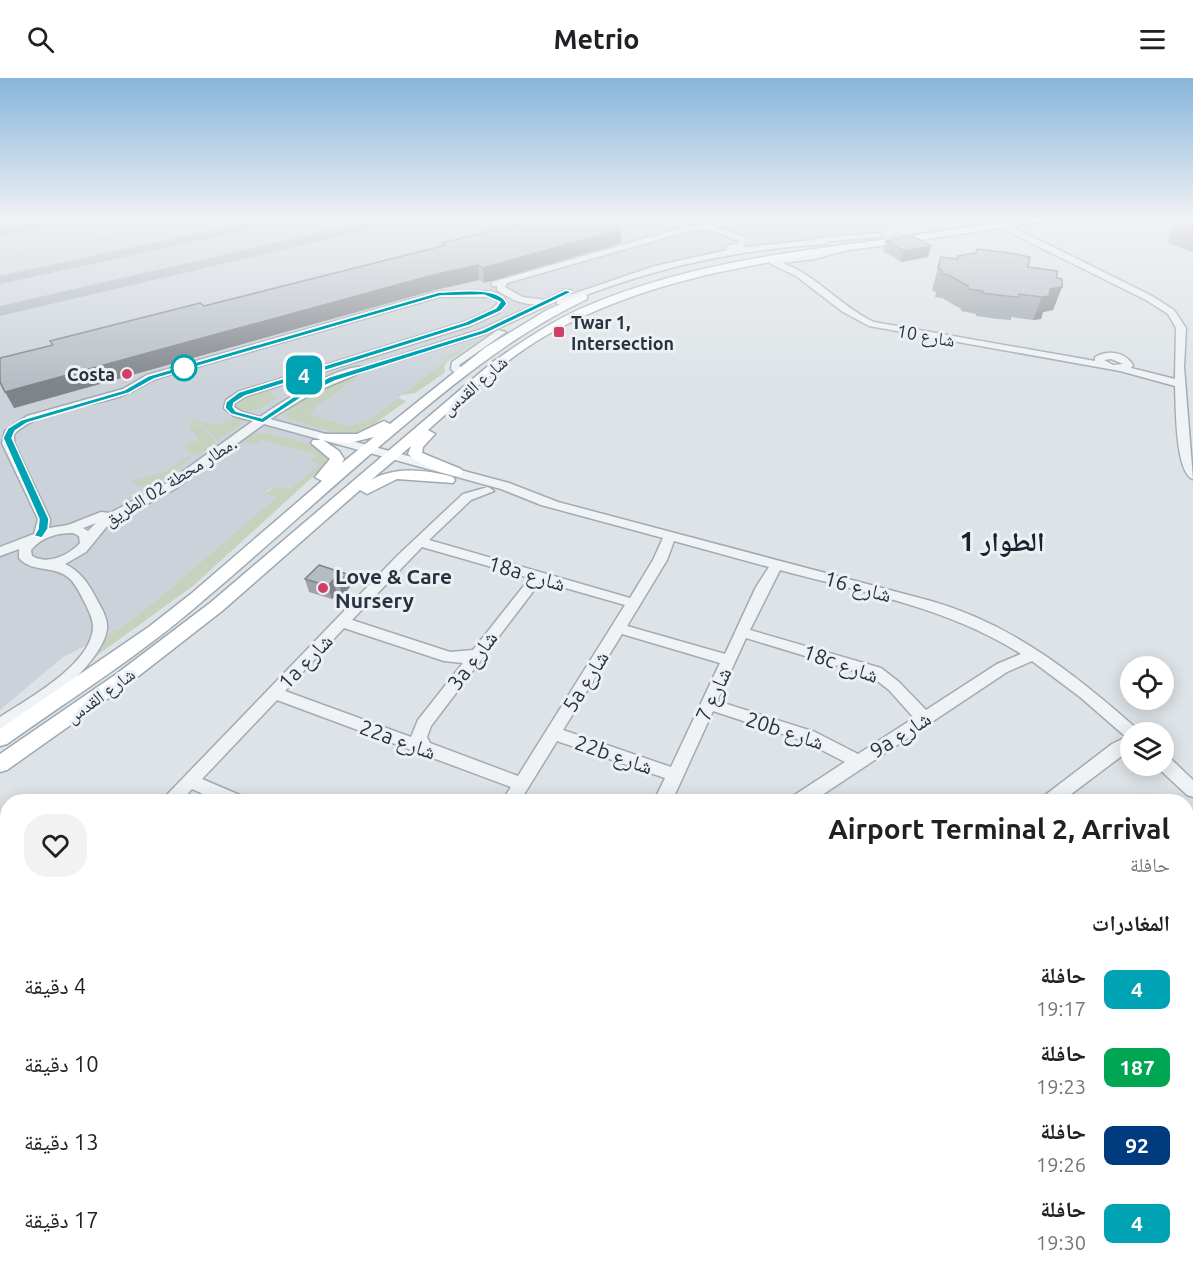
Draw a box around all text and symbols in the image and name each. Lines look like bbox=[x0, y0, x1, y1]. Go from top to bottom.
icon: search bbox=[24, 23, 57, 56]
icon: menu bbox=[1136, 23, 1169, 56]
text: Metrio bbox=[553, 24, 640, 54]
place label: Twar 1, Intersection bbox=[571, 312, 674, 353]
street label: شارع 10 bbox=[895, 320, 957, 352]
marker: Twar 1, Intersection bbox=[552, 325, 566, 339]
street label: شارع القدس bbox=[437, 351, 512, 420]
unlabelled marker bbox=[171, 355, 197, 381]
line badge: 4 bbox=[284, 356, 324, 394]
text: 4 bbox=[298, 363, 310, 387]
place label: Costa bbox=[67, 364, 115, 384]
marker: Costa bbox=[120, 367, 134, 381]
street label: مطار محطة 02 الطريق. bbox=[100, 432, 241, 532]
district label: الطوار 1 bbox=[959, 526, 1045, 557]
street label: 18a شارع bbox=[485, 551, 568, 597]
place label: Love & Care Nursery bbox=[335, 564, 452, 612]
street label: شارع 16 bbox=[821, 566, 894, 608]
marker: Love & Care Nursery bbox=[316, 581, 330, 595]
street label: 3a شارع bbox=[442, 626, 503, 695]
street label: 1a شارع bbox=[273, 628, 338, 695]
street label: 18c شارع bbox=[799, 639, 882, 689]
street label: 5a شارع bbox=[557, 646, 615, 717]
map controls bbox=[1120, 656, 1174, 776]
button: locate bbox=[1120, 656, 1174, 710]
street label: شارع القدس bbox=[62, 663, 139, 728]
street label: شارع 7 bbox=[690, 663, 738, 726]
street label: 20b شارع bbox=[742, 706, 827, 756]
street label: 9a شارع bbox=[865, 706, 936, 764]
street label: 22a شارع bbox=[356, 714, 439, 766]
button: layers bbox=[1120, 722, 1174, 776]
street label: 22b شارع bbox=[571, 730, 656, 780]
text: Airport Terminal 2, Arrival bbox=[828, 813, 1170, 844]
button: heart bbox=[24, 814, 87, 877]
text: حافلة bbox=[1130, 853, 1170, 876]
text: المغادرات bbox=[1092, 910, 1170, 935]
text: حافلة bbox=[1040, 962, 1086, 987]
text: 4 دقيقة bbox=[24, 973, 86, 998]
text: 4 bbox=[1131, 977, 1143, 1001]
text: 19:17 bbox=[1036, 997, 1086, 1020]
text: حافلة bbox=[1040, 1040, 1086, 1065]
text: 10 دقيقة bbox=[24, 1051, 99, 1076]
text: 187 bbox=[1119, 1055, 1155, 1079]
text: 19:23 bbox=[1036, 1075, 1086, 1098]
text: حافلة bbox=[1040, 1118, 1086, 1143]
text: 13 دقيقة bbox=[24, 1129, 99, 1154]
text: 92 bbox=[1125, 1133, 1149, 1157]
text: 19:26 bbox=[1036, 1153, 1086, 1176]
text: حافلة bbox=[1040, 1196, 1086, 1221]
text: 17 دقيقة bbox=[24, 1207, 99, 1232]
text: 4 bbox=[1131, 1211, 1143, 1235]
text: 19:30 bbox=[1036, 1231, 1086, 1254]

